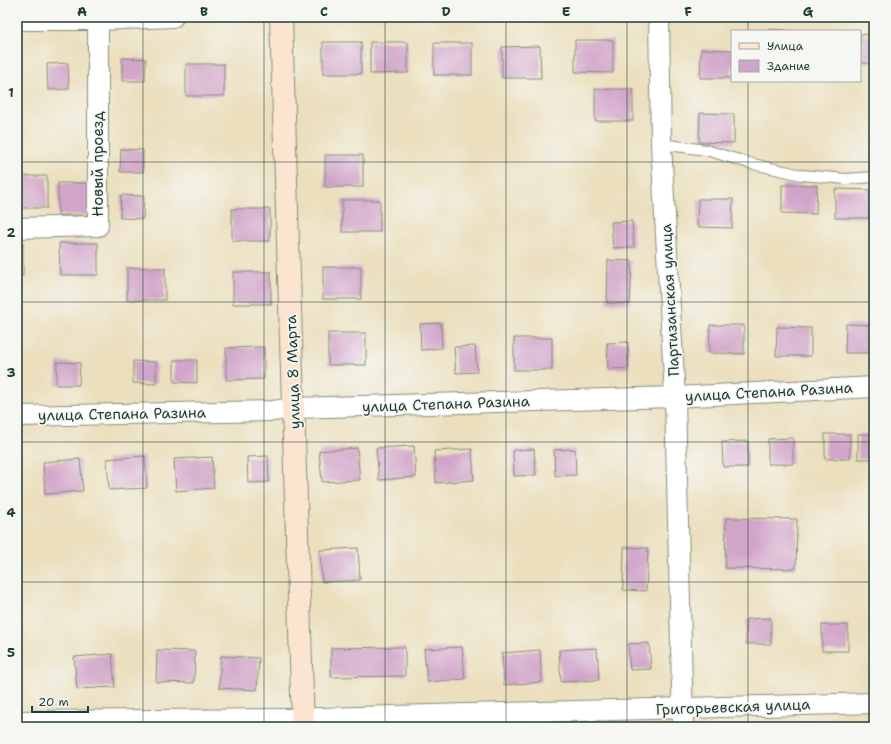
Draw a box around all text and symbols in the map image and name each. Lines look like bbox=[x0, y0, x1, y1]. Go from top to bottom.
text: A bbox=[77, 3, 87, 20]
text: B bbox=[200, 3, 208, 20]
text: C bbox=[320, 3, 328, 20]
text: D bbox=[441, 3, 451, 20]
text: E bbox=[562, 3, 571, 20]
text: F bbox=[684, 3, 692, 20]
text: G bbox=[803, 3, 814, 20]
legend bbox=[731, 30, 861, 82]
text: Улица bbox=[767, 38, 804, 54]
text: Здание bbox=[767, 58, 811, 74]
text: 1 bbox=[8, 84, 14, 101]
street label: Новый проезд bbox=[88, 111, 108, 217]
street label: Партизанская улица bbox=[656, 223, 684, 377]
text: 2 bbox=[6, 224, 16, 241]
street label: улица 8 Марта bbox=[281, 314, 305, 429]
text: 3 bbox=[6, 364, 16, 381]
street label: улица Степана Разина bbox=[685, 378, 854, 406]
street label: улица Степана Разина bbox=[362, 391, 531, 417]
street label: улица Степана Разина bbox=[38, 403, 207, 425]
text: 4 bbox=[6, 504, 16, 521]
text: 5 bbox=[7, 644, 15, 661]
scale bar bbox=[32, 688, 88, 714]
text: 20 m bbox=[38, 694, 69, 710]
street label: Григорьевская улица bbox=[655, 694, 811, 720]

